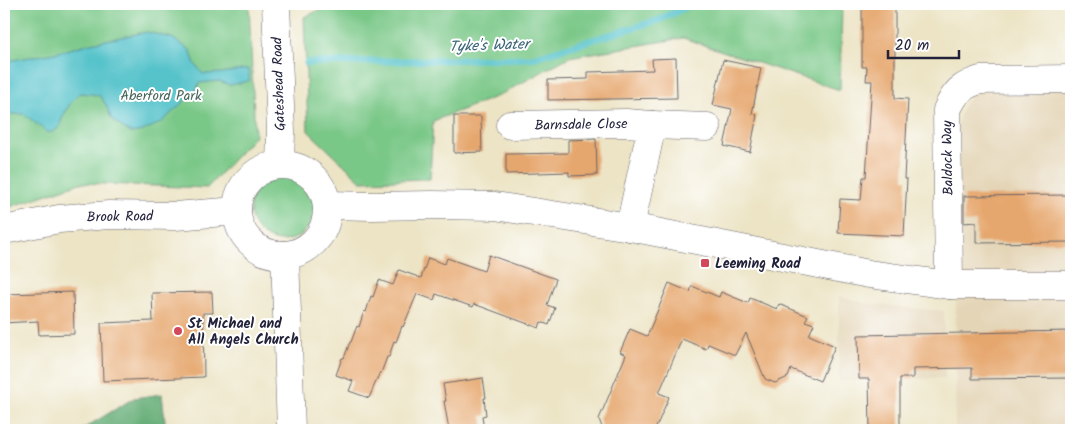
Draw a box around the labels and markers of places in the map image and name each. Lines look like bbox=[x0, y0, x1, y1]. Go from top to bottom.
place label: Leeming Road bbox=[715, 253, 801, 275]
marker: Leeming Road bbox=[699, 257, 711, 269]
place label: St Michael and All Angels Church bbox=[188, 313, 299, 351]
marker: St Michael and All Angels Church bbox=[172, 325, 184, 337]

